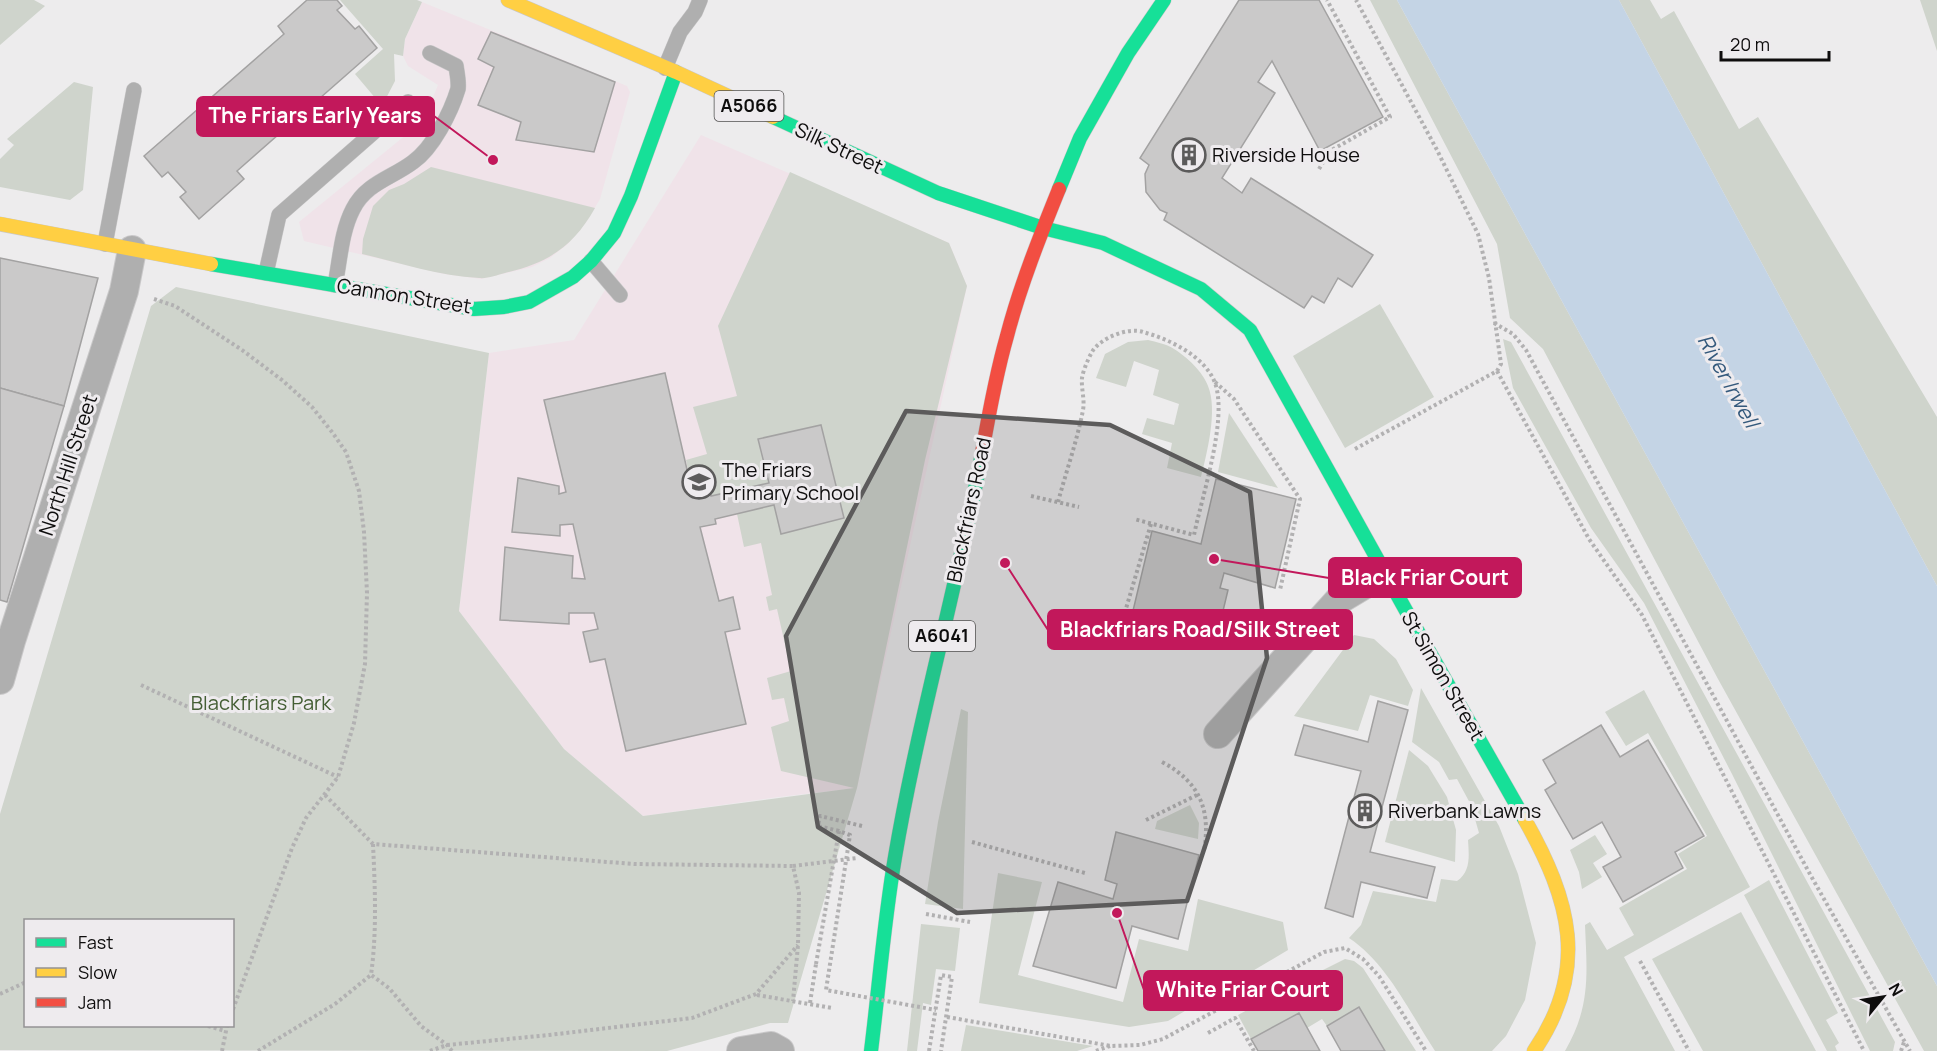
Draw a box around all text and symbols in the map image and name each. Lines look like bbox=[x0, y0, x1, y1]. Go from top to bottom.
scale bar bbox=[1721, 24, 1829, 62]
text: 20 m bbox=[1730, 32, 1770, 56]
road number: A5066 bbox=[714, 91, 783, 121]
callout: The Friars Early Years bbox=[197, 97, 434, 136]
text: The Friars Early Years bbox=[208, 101, 422, 129]
street label: Silk Street bbox=[791, 115, 888, 180]
building icon: Riverside House bbox=[1171, 137, 1207, 173]
place label: Riverside House bbox=[1212, 141, 1360, 168]
street label: Cannon Street bbox=[335, 272, 473, 319]
water label: River Irwell bbox=[1692, 329, 1768, 435]
street label: North Hill Street bbox=[32, 391, 103, 539]
street label: Blackfriars Road bbox=[940, 435, 997, 585]
place label: The Friars Primary School bbox=[722, 456, 859, 506]
school or university icon: The Friars Primary School bbox=[681, 464, 717, 500]
callout: Black Friar Court bbox=[1329, 558, 1521, 597]
text: Black Friar Court bbox=[1341, 563, 1509, 591]
street label: St Simon Street bbox=[1396, 606, 1491, 745]
callout: Blackfriars Road/Silk Street bbox=[1048, 610, 1352, 649]
text: Blackfriars Road/Silk Street bbox=[1060, 615, 1340, 643]
road number: A6041 bbox=[909, 621, 975, 651]
park label: Blackfriars Park bbox=[191, 689, 332, 716]
building icon: Riverbank Lawns bbox=[1347, 793, 1383, 829]
place label: Riverbank Lawns bbox=[1388, 797, 1541, 824]
legend bbox=[24, 919, 234, 1027]
text: Fast bbox=[78, 930, 113, 954]
text: Slow bbox=[78, 960, 118, 984]
north arrow bbox=[1853, 967, 1913, 1027]
callout: White Friar Court bbox=[1144, 971, 1342, 1010]
text: White Friar Court bbox=[1156, 975, 1330, 1003]
text: N bbox=[1884, 979, 1908, 1000]
text: Jam bbox=[78, 990, 112, 1014]

